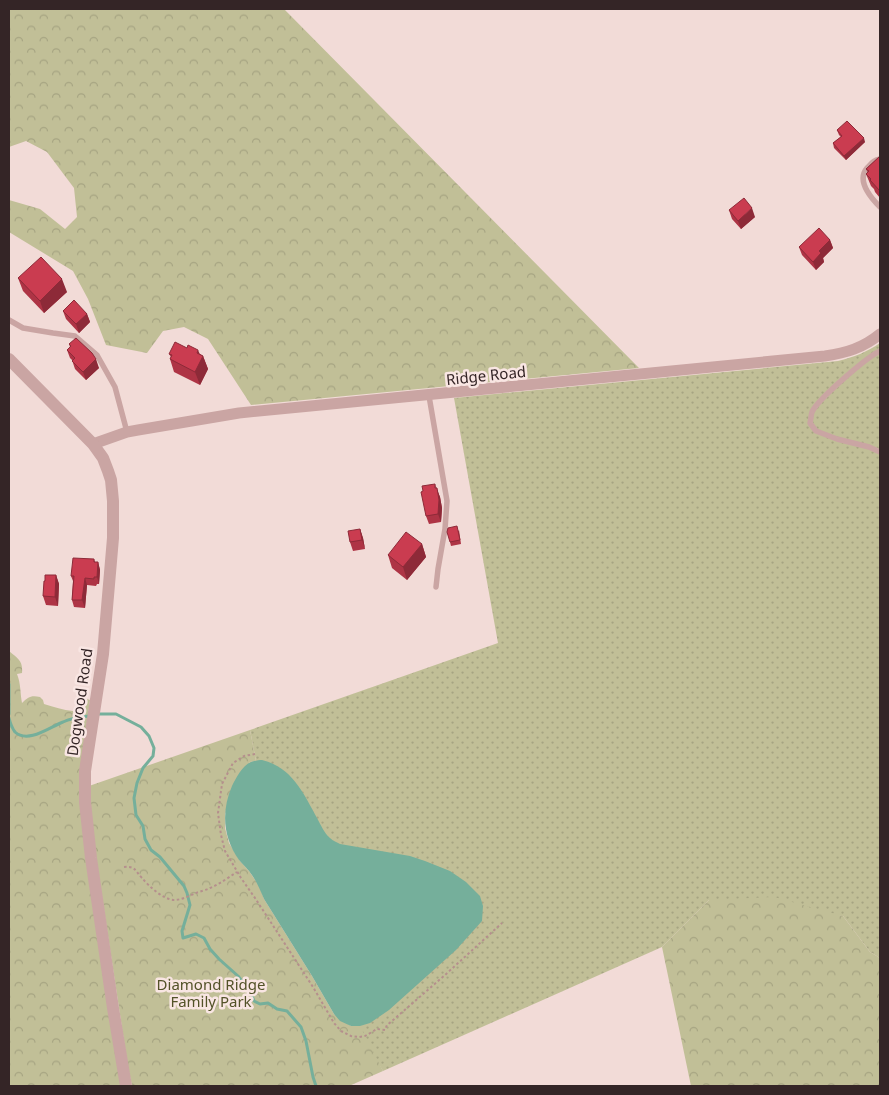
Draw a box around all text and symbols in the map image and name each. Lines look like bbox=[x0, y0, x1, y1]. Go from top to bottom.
street label: Ridge Road bbox=[445, 361, 527, 389]
street label: Dogwood Road bbox=[62, 647, 96, 757]
park label: Diamond Ridge Family Park bbox=[157, 974, 265, 1011]

